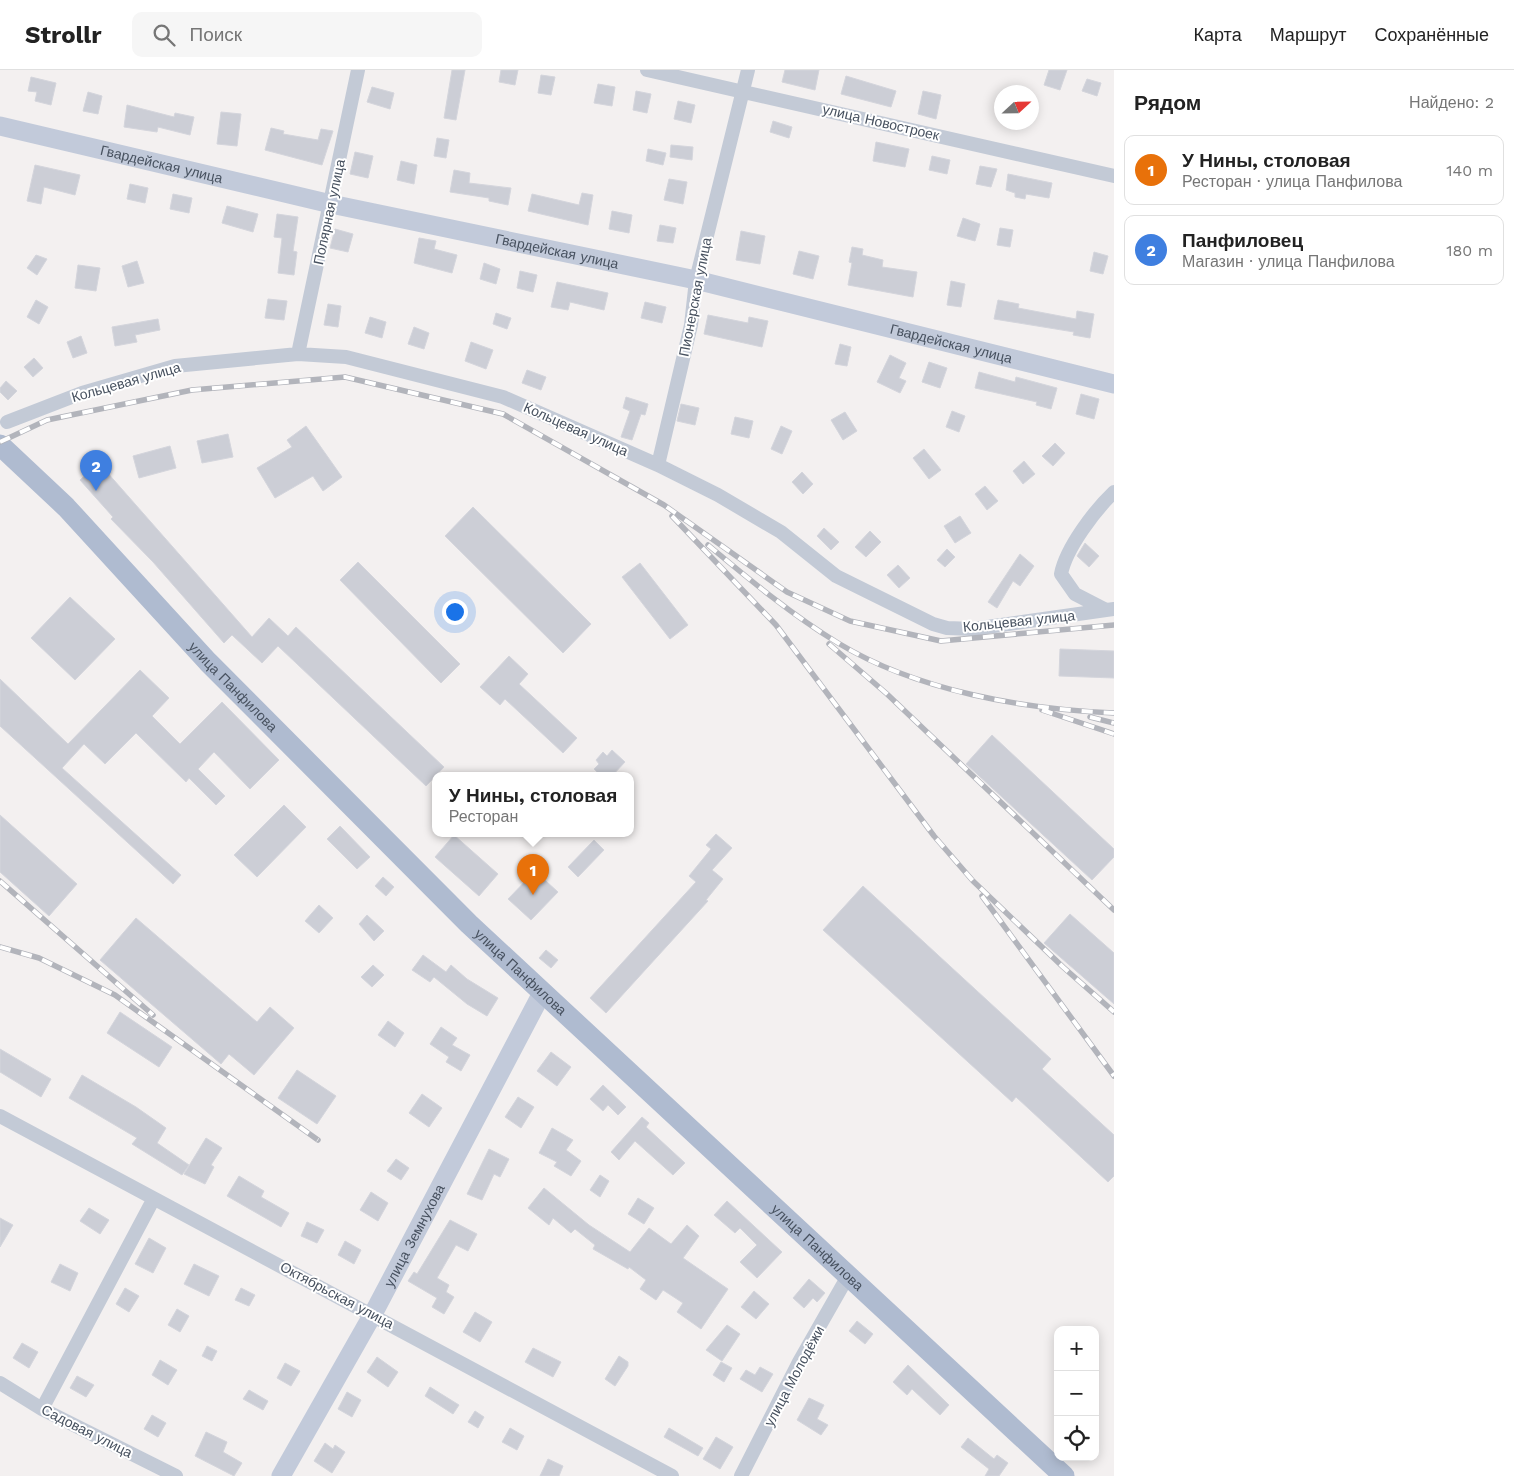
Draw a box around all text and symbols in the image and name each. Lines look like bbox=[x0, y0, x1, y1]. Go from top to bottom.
search box bbox=[132, 12, 482, 57]
text: Strollr bbox=[25, 21, 102, 49]
icon: search bbox=[150, 21, 178, 49]
text: Поиск bbox=[190, 23, 242, 46]
text: Карта bbox=[1194, 24, 1242, 45]
text: Маршрут bbox=[1270, 24, 1346, 45]
text: Сохранённые bbox=[1374, 24, 1489, 45]
north arrow bbox=[994, 85, 1039, 130]
text: Рядом bbox=[1134, 90, 1201, 115]
text: Найдено: 2 bbox=[1409, 93, 1494, 112]
street label: улица Новостроек bbox=[821, 101, 942, 143]
street label: Гвардейская улица bbox=[99, 142, 225, 186]
text: У Нины, столовая bbox=[1182, 149, 1351, 172]
street label: Полярная улица bbox=[310, 158, 348, 266]
text: 1 bbox=[1148, 161, 1154, 180]
text: 140 m bbox=[1446, 161, 1493, 180]
text: Ресторан · улица Панфилова bbox=[1182, 172, 1402, 191]
text: Панфиловец bbox=[1182, 229, 1303, 252]
street label: Гвардейская улица bbox=[494, 230, 620, 272]
street label: Пионерская улица bbox=[676, 236, 714, 358]
text: 2 bbox=[1146, 241, 1156, 260]
text: 180 m bbox=[1446, 241, 1493, 260]
text: Магазин · улица Панфилова bbox=[1182, 252, 1395, 271]
street label: Гвардейская улица bbox=[889, 321, 1014, 366]
street label: Кольцевая улица bbox=[70, 359, 183, 405]
street label: Кольцевая улица bbox=[521, 399, 631, 459]
pin: 2 bbox=[80, 450, 112, 491]
your location bbox=[442, 599, 468, 625]
street label: Кольцевая улица bbox=[962, 607, 1076, 635]
street label: улица Панфилова bbox=[186, 639, 281, 735]
popup bbox=[432, 772, 634, 837]
text: У Нины, столовая bbox=[449, 784, 617, 807]
text: Ресторан bbox=[449, 807, 518, 826]
pin: 1 bbox=[517, 854, 549, 895]
street label: улица Панфилова bbox=[471, 925, 570, 1019]
street label: улица Земнухова bbox=[381, 1181, 448, 1290]
street label: улица Панфилова bbox=[768, 1201, 867, 1294]
street label: Октябрьская улица bbox=[277, 1258, 397, 1332]
street label: улица Молодёжи bbox=[761, 1323, 827, 1429]
map controls bbox=[1054, 1326, 1099, 1461]
button: + bbox=[1054, 1326, 1099, 1371]
button: − bbox=[1054, 1371, 1099, 1416]
street label: Садовая улица bbox=[39, 1401, 135, 1461]
button: locate bbox=[1054, 1416, 1099, 1461]

